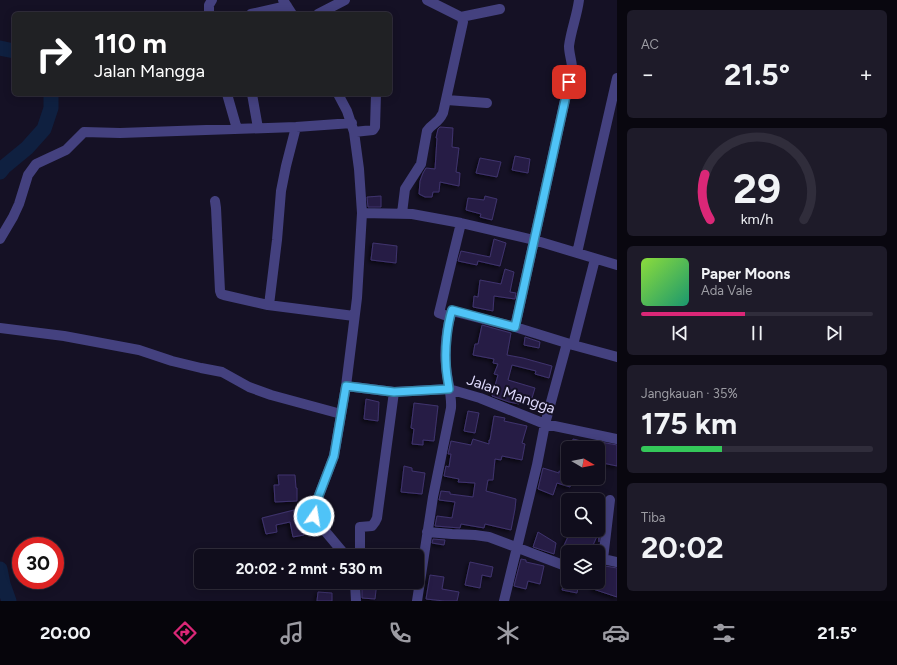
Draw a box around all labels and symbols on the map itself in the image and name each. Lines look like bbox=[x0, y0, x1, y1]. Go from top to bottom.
pin bbox=[552, 65, 586, 99]
street label: Jalan Mangga bbox=[464, 370, 558, 418]
north arrow bbox=[561, 441, 605, 485]
position arrow bbox=[293, 495, 335, 537]
speed limit sign: 30 bbox=[12, 537, 64, 589]

